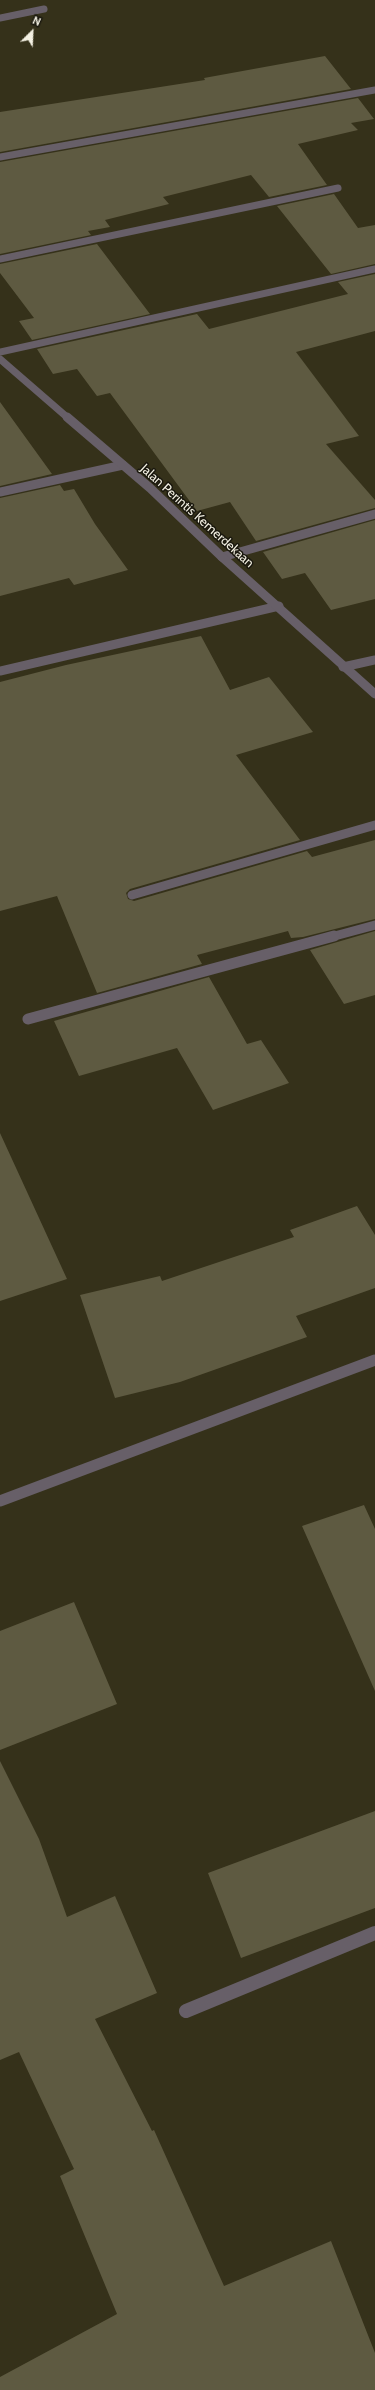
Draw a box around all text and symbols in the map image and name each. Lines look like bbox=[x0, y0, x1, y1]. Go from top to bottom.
north arrow bbox=[12, 12, 52, 52]
text: N bbox=[30, 13, 43, 29]
street label: Jalan Perintis Kemerdekaan bbox=[137, 461, 257, 571]

